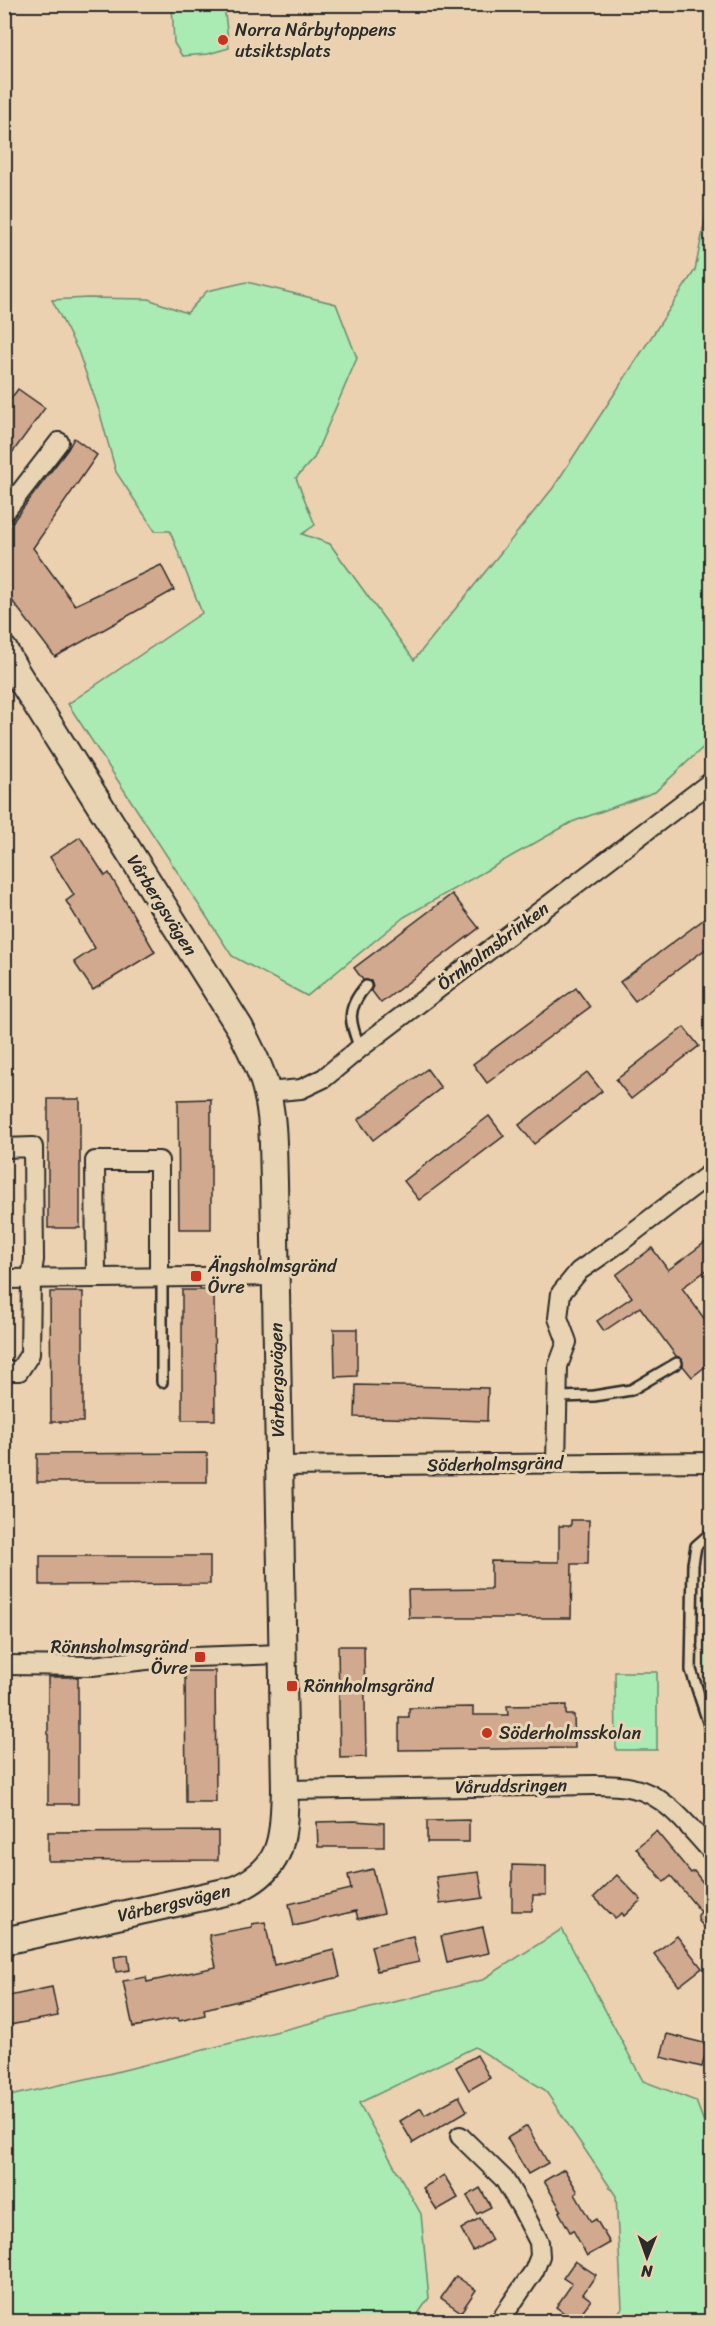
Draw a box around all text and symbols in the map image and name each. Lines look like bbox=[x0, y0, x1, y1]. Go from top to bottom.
place label: Norra Nårbytoppens utsiktsplats bbox=[235, 14, 397, 67]
marker: Norra Nårbytoppens utsiktsplats bbox=[216, 33, 230, 47]
street label: Vårbergsvägen bbox=[118, 848, 206, 962]
street label: Örnholmsbrinken bbox=[430, 893, 556, 999]
place label: Ängsholmsgränd Övre bbox=[207, 1250, 338, 1303]
marker: Ängsholmsgränd Övre bbox=[189, 1269, 203, 1283]
street label: Vårbergsvägen bbox=[260, 1322, 294, 1438]
street label: Söderholmsgränd bbox=[427, 1447, 565, 1481]
place label: Rönnsholmsgränd Övre bbox=[51, 1631, 190, 1684]
marker: Rönnsholmsgränd Övre bbox=[193, 1650, 207, 1664]
place label: Rönnholmsgränd bbox=[304, 1670, 435, 1702]
marker: Rönnholmsgränd bbox=[285, 1679, 299, 1693]
place label: Söderholmsskolan bbox=[499, 1717, 641, 1749]
marker: Söderholmsskolan bbox=[480, 1726, 494, 1740]
street label: Våruddsringen bbox=[455, 1769, 568, 1803]
street label: Vårbergsvägen bbox=[114, 1874, 234, 1932]
north arrow bbox=[617, 2227, 677, 2287]
text: N bbox=[640, 2257, 654, 2286]

